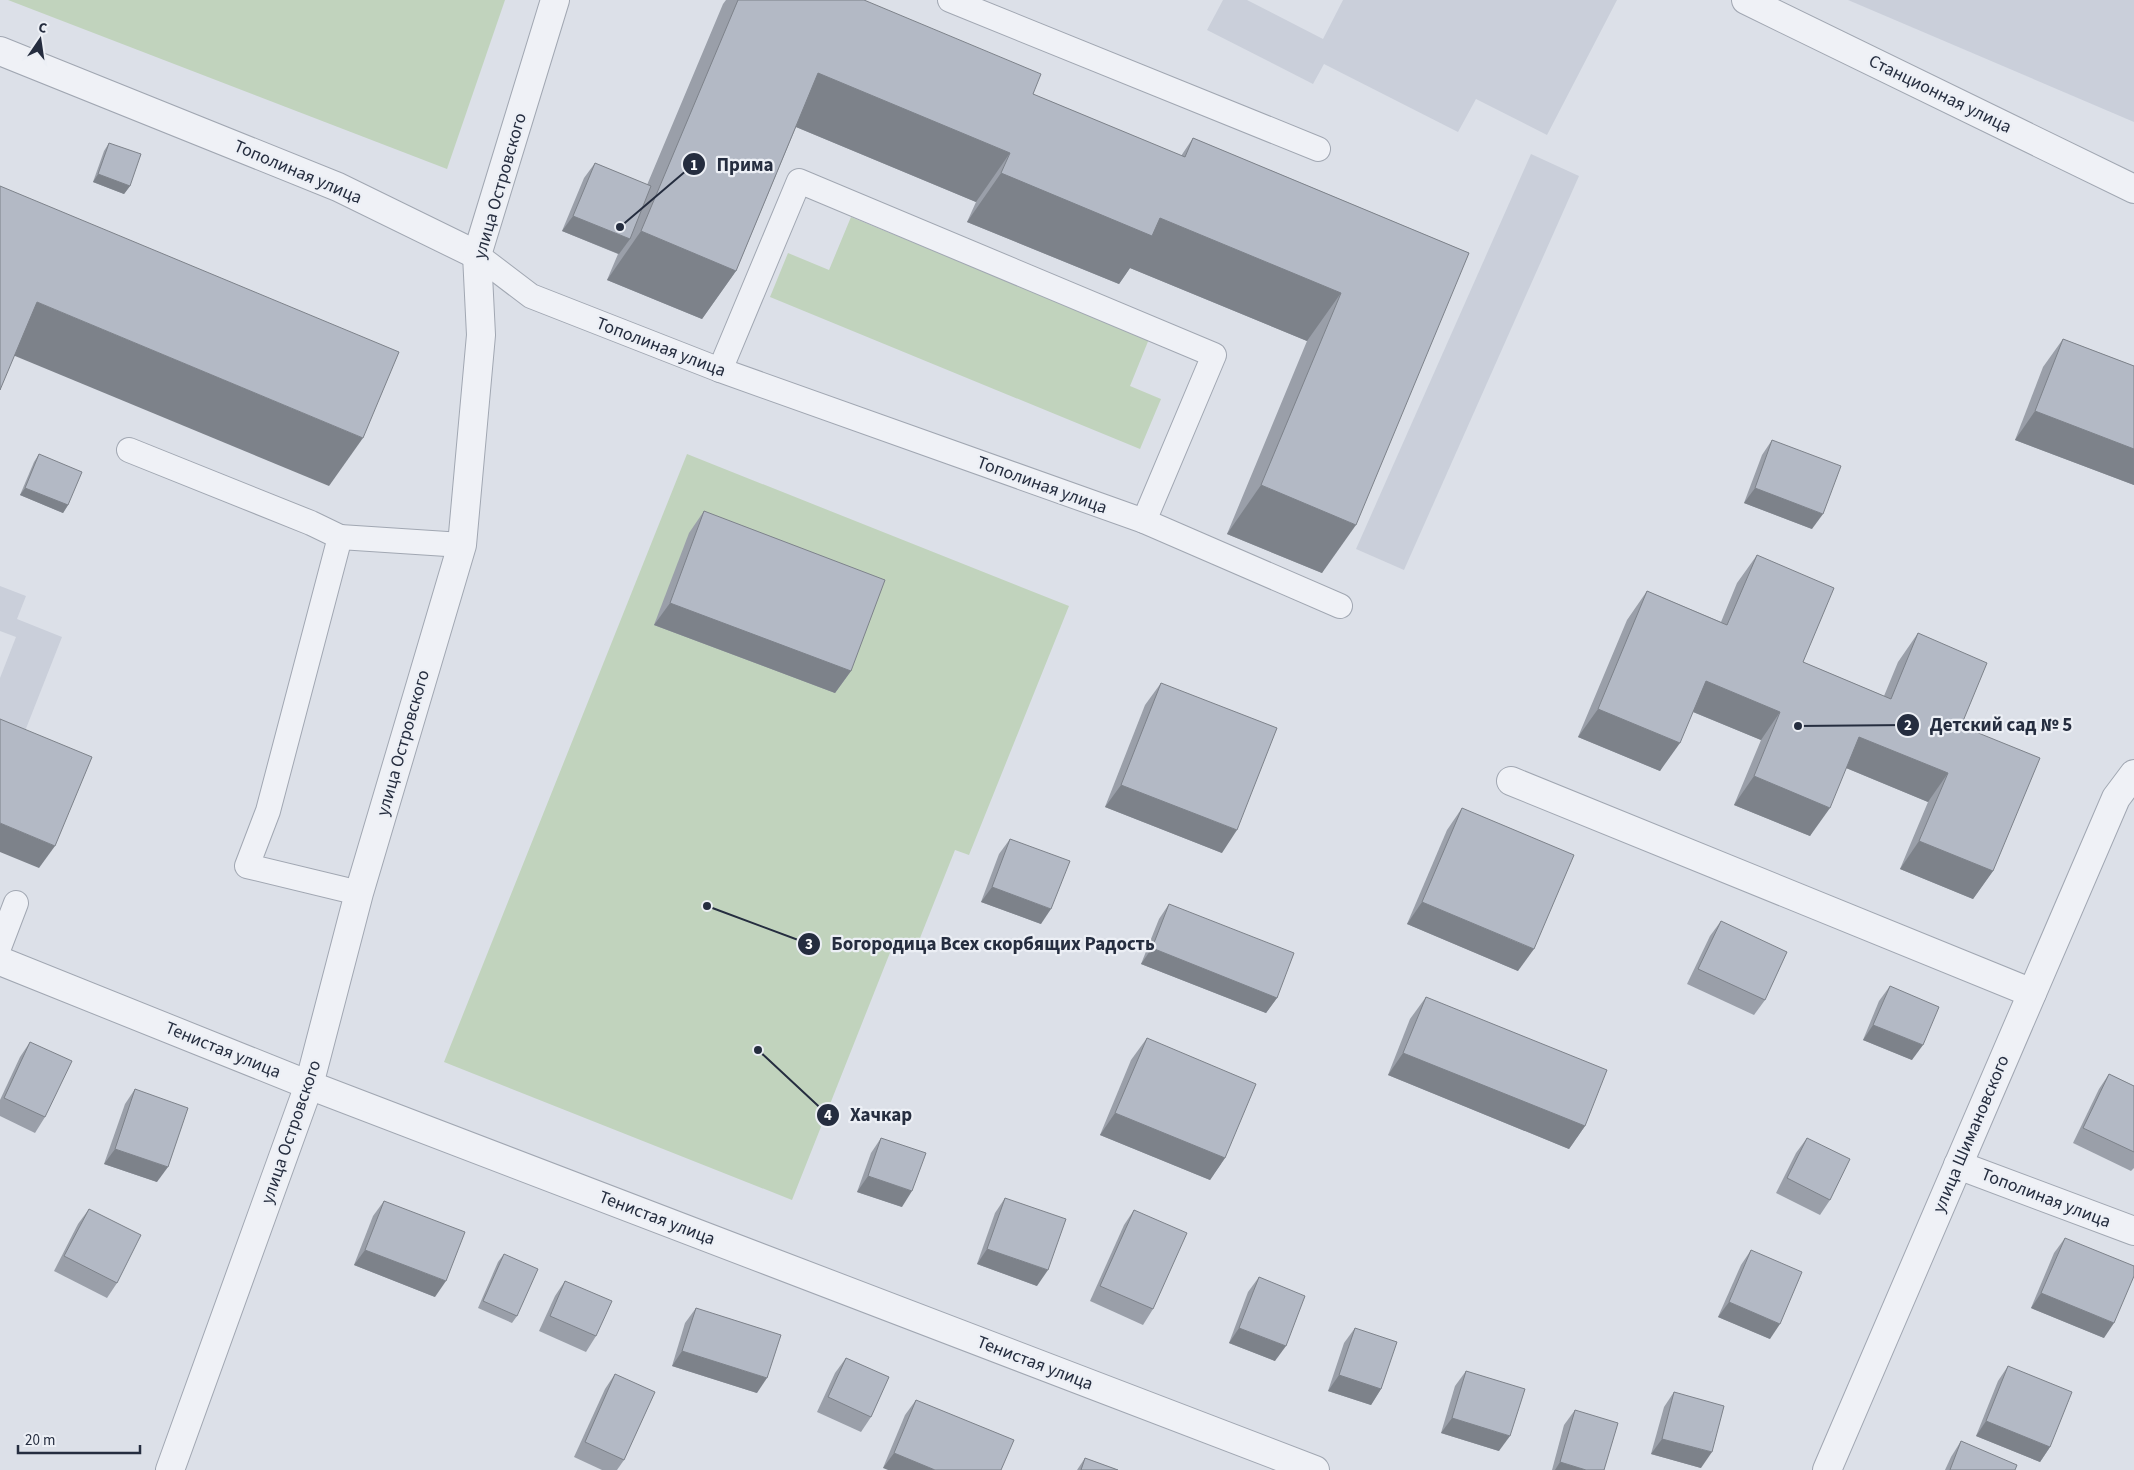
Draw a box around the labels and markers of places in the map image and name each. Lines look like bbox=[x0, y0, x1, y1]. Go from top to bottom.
callout: Прима bbox=[682, 147, 784, 181]
callout: Детский сад № 5 bbox=[1895, 708, 2083, 742]
callout: Богородица Всех скорбящих Радость bbox=[797, 927, 1165, 961]
callout: Хачкар bbox=[815, 1098, 923, 1132]

